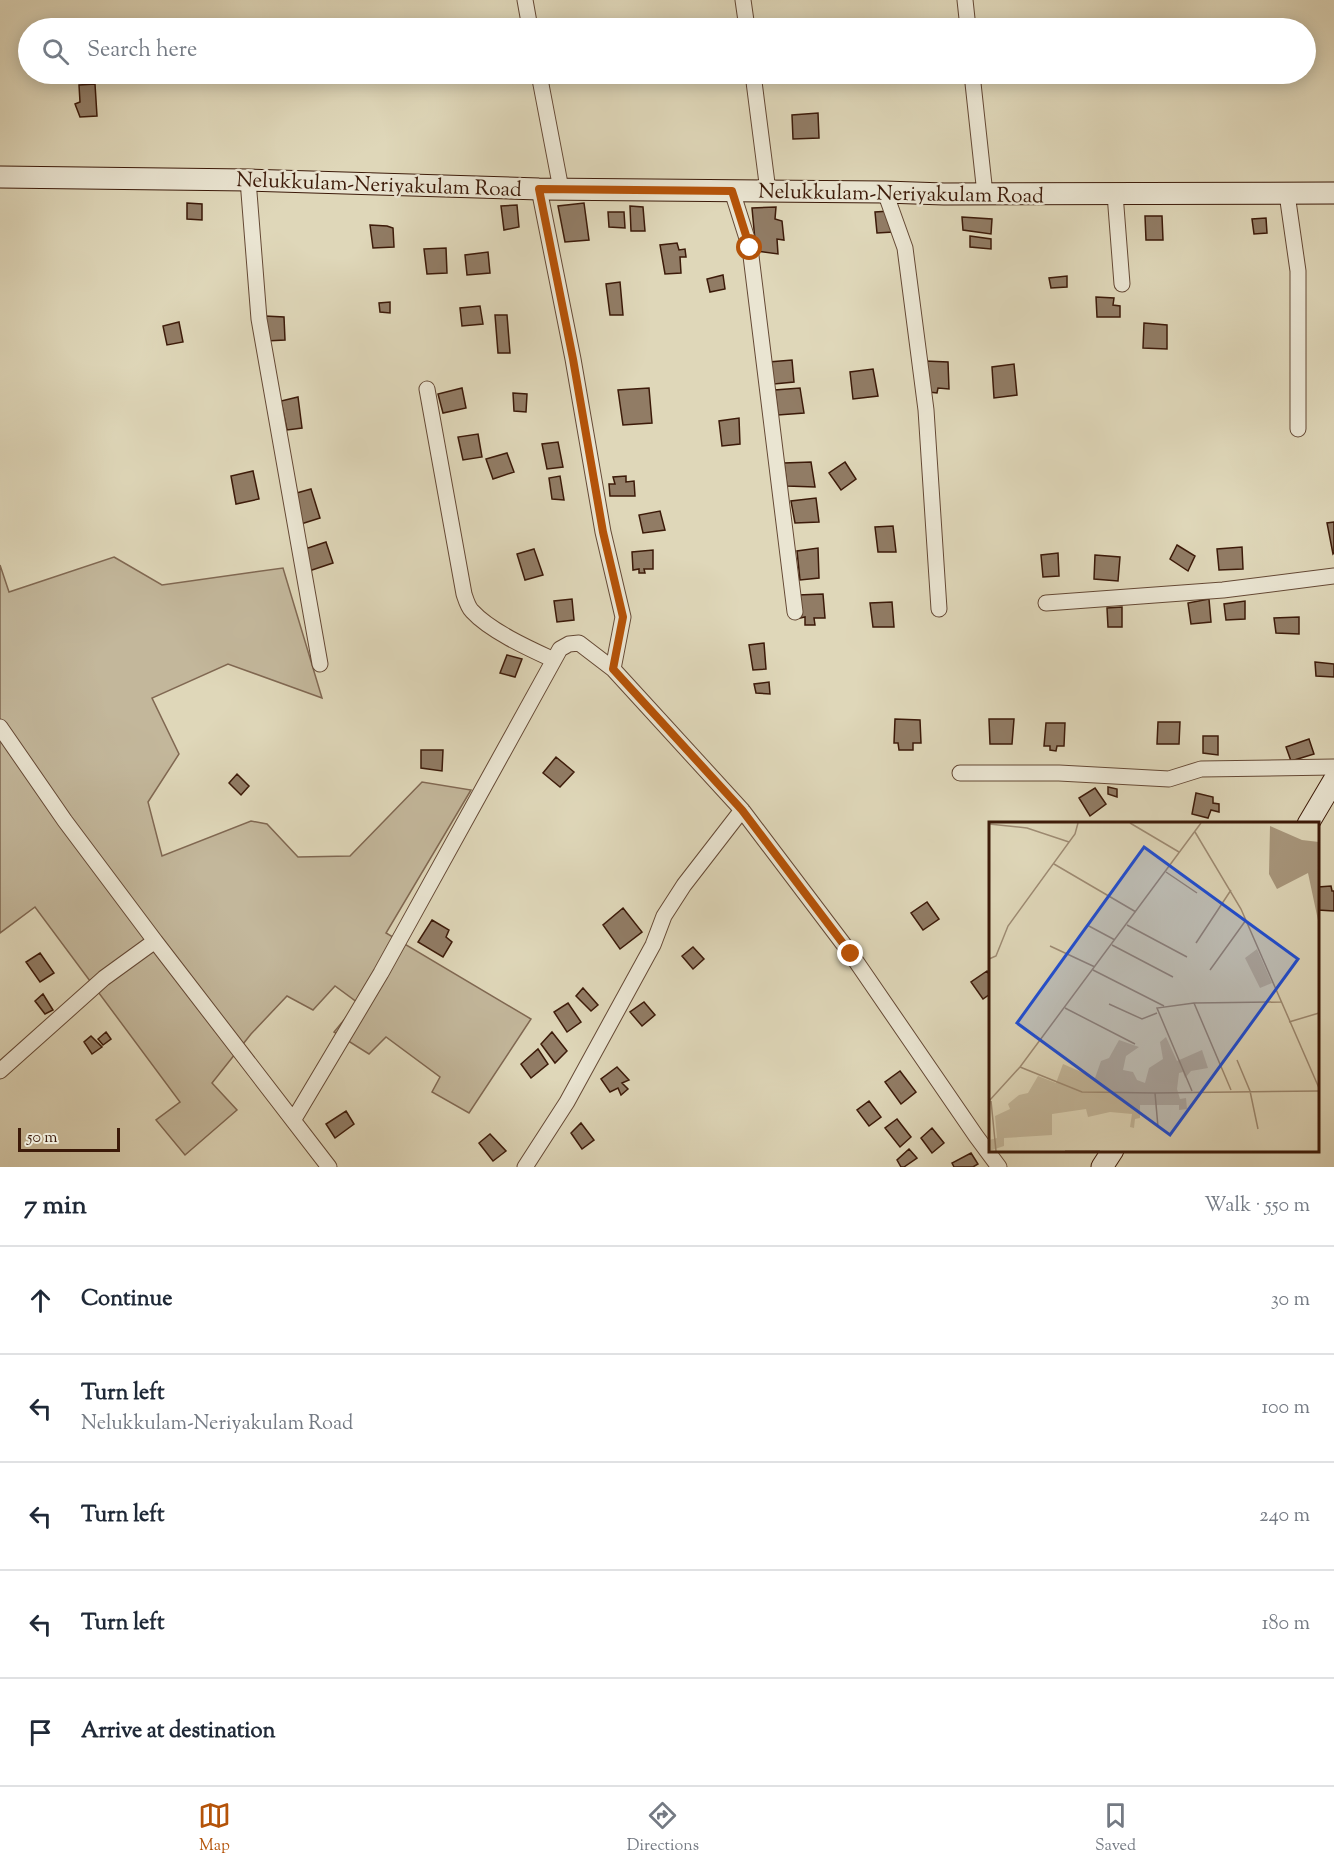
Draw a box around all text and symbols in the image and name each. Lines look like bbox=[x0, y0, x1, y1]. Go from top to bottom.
search box bbox=[18, 18, 1316, 84]
icon: search bbox=[39, 35, 72, 68]
text: Search here bbox=[87, 35, 197, 67]
street label: Nelukkulam-Neriyakulam Road bbox=[236, 166, 522, 206]
street label: Nelukkulam-Neriyakulam Road bbox=[758, 178, 1044, 212]
route start bbox=[736, 234, 762, 260]
inset map bbox=[989, 822, 1319, 1152]
route end bbox=[837, 940, 863, 966]
scale bar bbox=[18, 1125, 120, 1152]
text: 50 m bbox=[27, 1127, 58, 1150]
text: 7 min bbox=[24, 1188, 87, 1225]
text: Walk · 550 m bbox=[1204, 1192, 1310, 1221]
icon: ahead bbox=[24, 1284, 57, 1317]
text: Continue bbox=[81, 1284, 172, 1316]
text: 30 m bbox=[1271, 1286, 1310, 1315]
text: Turn left bbox=[81, 1378, 164, 1410]
icon: left bbox=[24, 1392, 57, 1425]
text: 100 m bbox=[1261, 1394, 1310, 1423]
text: Nelukkulam-Neriyakulam Road bbox=[81, 1410, 353, 1439]
icon: left bbox=[24, 1500, 57, 1533]
text: Turn left bbox=[81, 1500, 164, 1532]
text: 240 m bbox=[1259, 1502, 1310, 1531]
icon: left bbox=[24, 1608, 57, 1641]
text: Turn left bbox=[81, 1608, 164, 1640]
text: 180 m bbox=[1262, 1610, 1310, 1639]
icon: arrive bbox=[24, 1716, 57, 1749]
text: Arrive at destination bbox=[81, 1716, 276, 1748]
tab: Map bbox=[198, 1799, 231, 1858]
tab: Directions bbox=[627, 1799, 699, 1858]
tab: Saved bbox=[1095, 1799, 1136, 1858]

